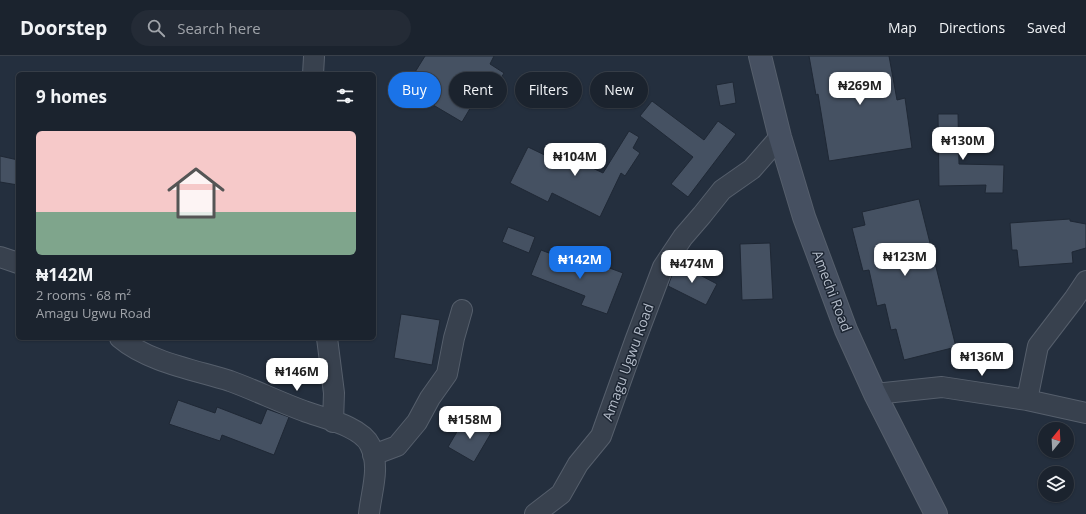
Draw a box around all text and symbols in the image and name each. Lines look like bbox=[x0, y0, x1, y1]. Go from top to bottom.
search box bbox=[131, 10, 411, 46]
text: Doorstep bbox=[20, 15, 107, 41]
icon: search bbox=[145, 17, 167, 39]
text: Search here bbox=[177, 18, 261, 38]
text: Map bbox=[888, 18, 917, 37]
text: Directions bbox=[939, 18, 1005, 37]
text: Saved bbox=[1027, 18, 1066, 37]
chip: Buy bbox=[388, 72, 441, 108]
chip: Rent bbox=[449, 72, 507, 108]
chip: Filters bbox=[515, 72, 582, 108]
chip: New bbox=[590, 72, 648, 108]
pin: ₦269M bbox=[832, 72, 888, 106]
text: ₦269M bbox=[838, 76, 882, 94]
text: 9 homes bbox=[36, 85, 107, 108]
icon: filters bbox=[334, 85, 356, 107]
pin: ₦130M bbox=[935, 127, 991, 161]
text: ₦130M bbox=[941, 131, 985, 149]
pin: ₦104M bbox=[547, 143, 603, 177]
text: ₦104M bbox=[553, 147, 597, 165]
icon: home bbox=[160, 157, 232, 229]
pin: ₦123M bbox=[877, 243, 933, 277]
pin: ₦142M bbox=[552, 246, 608, 280]
street label: Amechi Road bbox=[808, 247, 857, 334]
text: ₦123M bbox=[883, 247, 927, 265]
text: ₦142M bbox=[558, 250, 602, 268]
pin: ₦474M bbox=[664, 250, 720, 284]
text: ₦474M bbox=[670, 254, 714, 272]
text: ₦142M bbox=[36, 263, 93, 286]
text: 2 rooms · 68 m² bbox=[36, 286, 131, 304]
street label: Amagu Ugwu Road bbox=[597, 300, 658, 423]
text: Amagu Ugwu Road bbox=[36, 304, 151, 322]
pin: ₦136M bbox=[954, 343, 1010, 377]
text: ₦136M bbox=[960, 347, 1004, 365]
pin: ₦146M bbox=[269, 358, 325, 392]
text: ₦146M bbox=[275, 362, 319, 380]
pin: ₦158M bbox=[442, 406, 498, 440]
text: ₦158M bbox=[448, 410, 492, 428]
north arrow bbox=[1038, 422, 1074, 458]
map controls bbox=[1038, 422, 1074, 502]
button: layers bbox=[1038, 466, 1074, 502]

